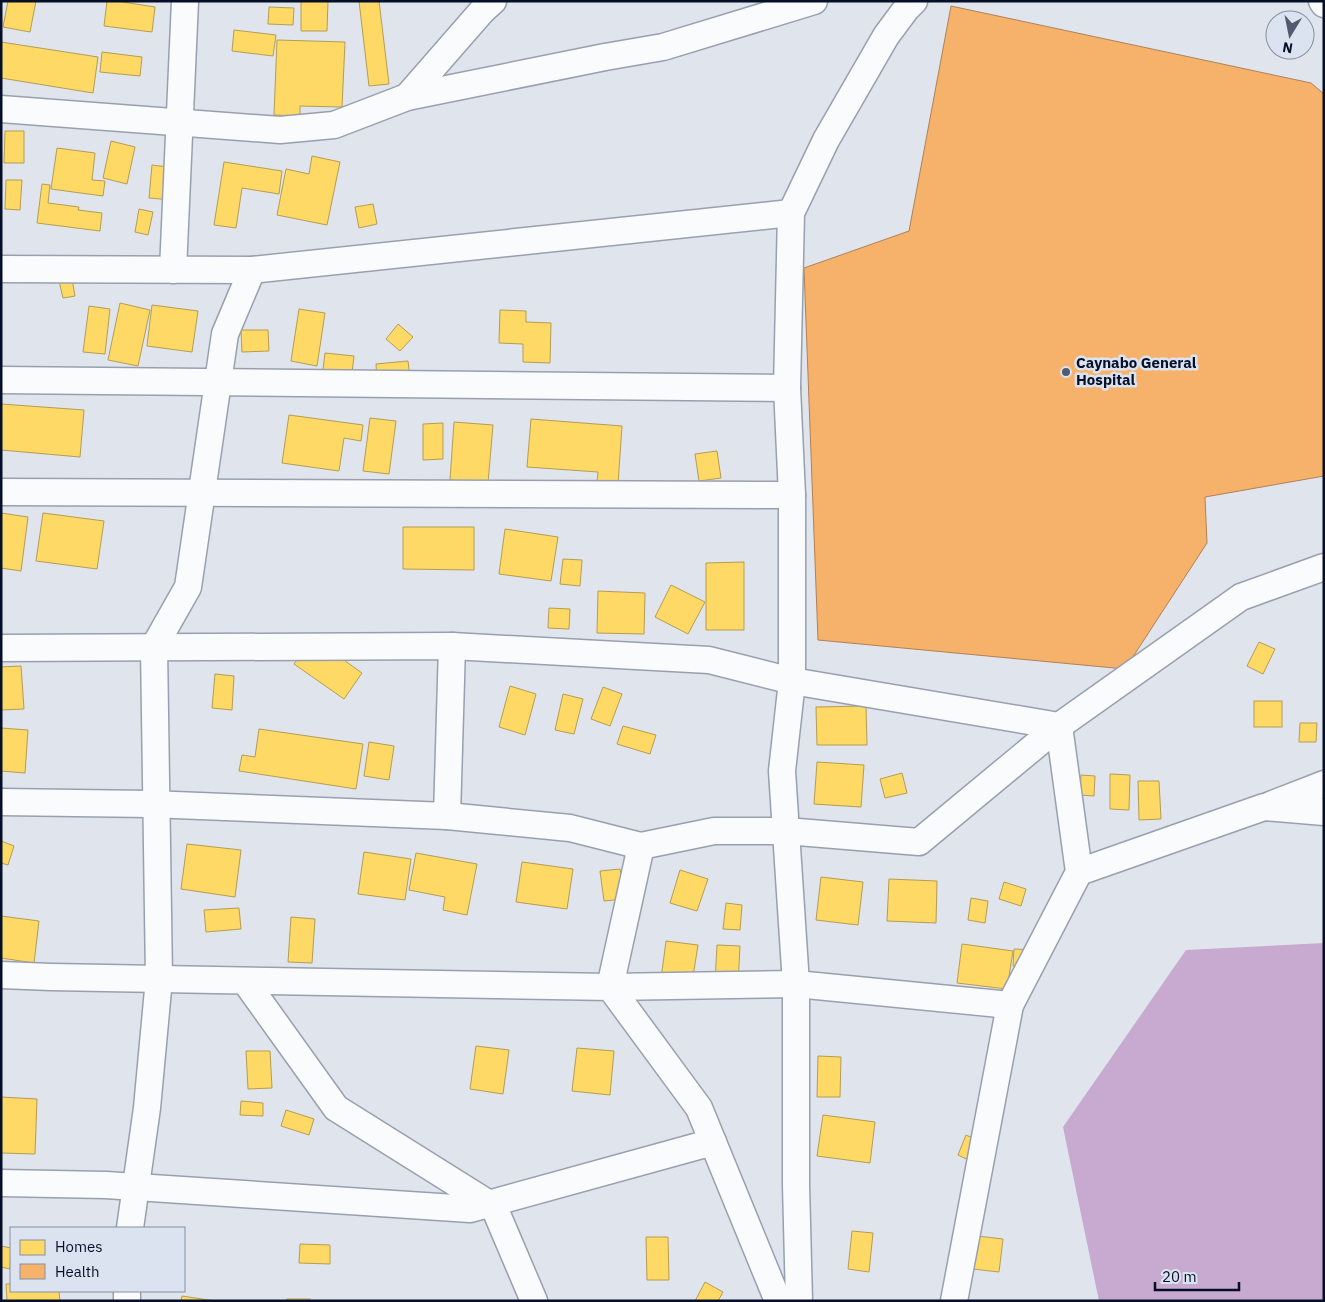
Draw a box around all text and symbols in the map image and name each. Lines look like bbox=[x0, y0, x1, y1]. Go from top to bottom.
north arrow bbox=[1265, 10, 1315, 60]
text: N bbox=[1281, 38, 1294, 58]
place label: Caynabo General Hospital bbox=[1076, 353, 1197, 389]
marker: Caynabo General Hospital bbox=[1060, 366, 1072, 378]
legend bbox=[10, 1227, 185, 1292]
text: Homes bbox=[55, 1237, 103, 1256]
scale bar bbox=[1155, 1260, 1239, 1292]
text: Health bbox=[55, 1262, 100, 1281]
text: 20 m bbox=[1162, 1267, 1197, 1286]

